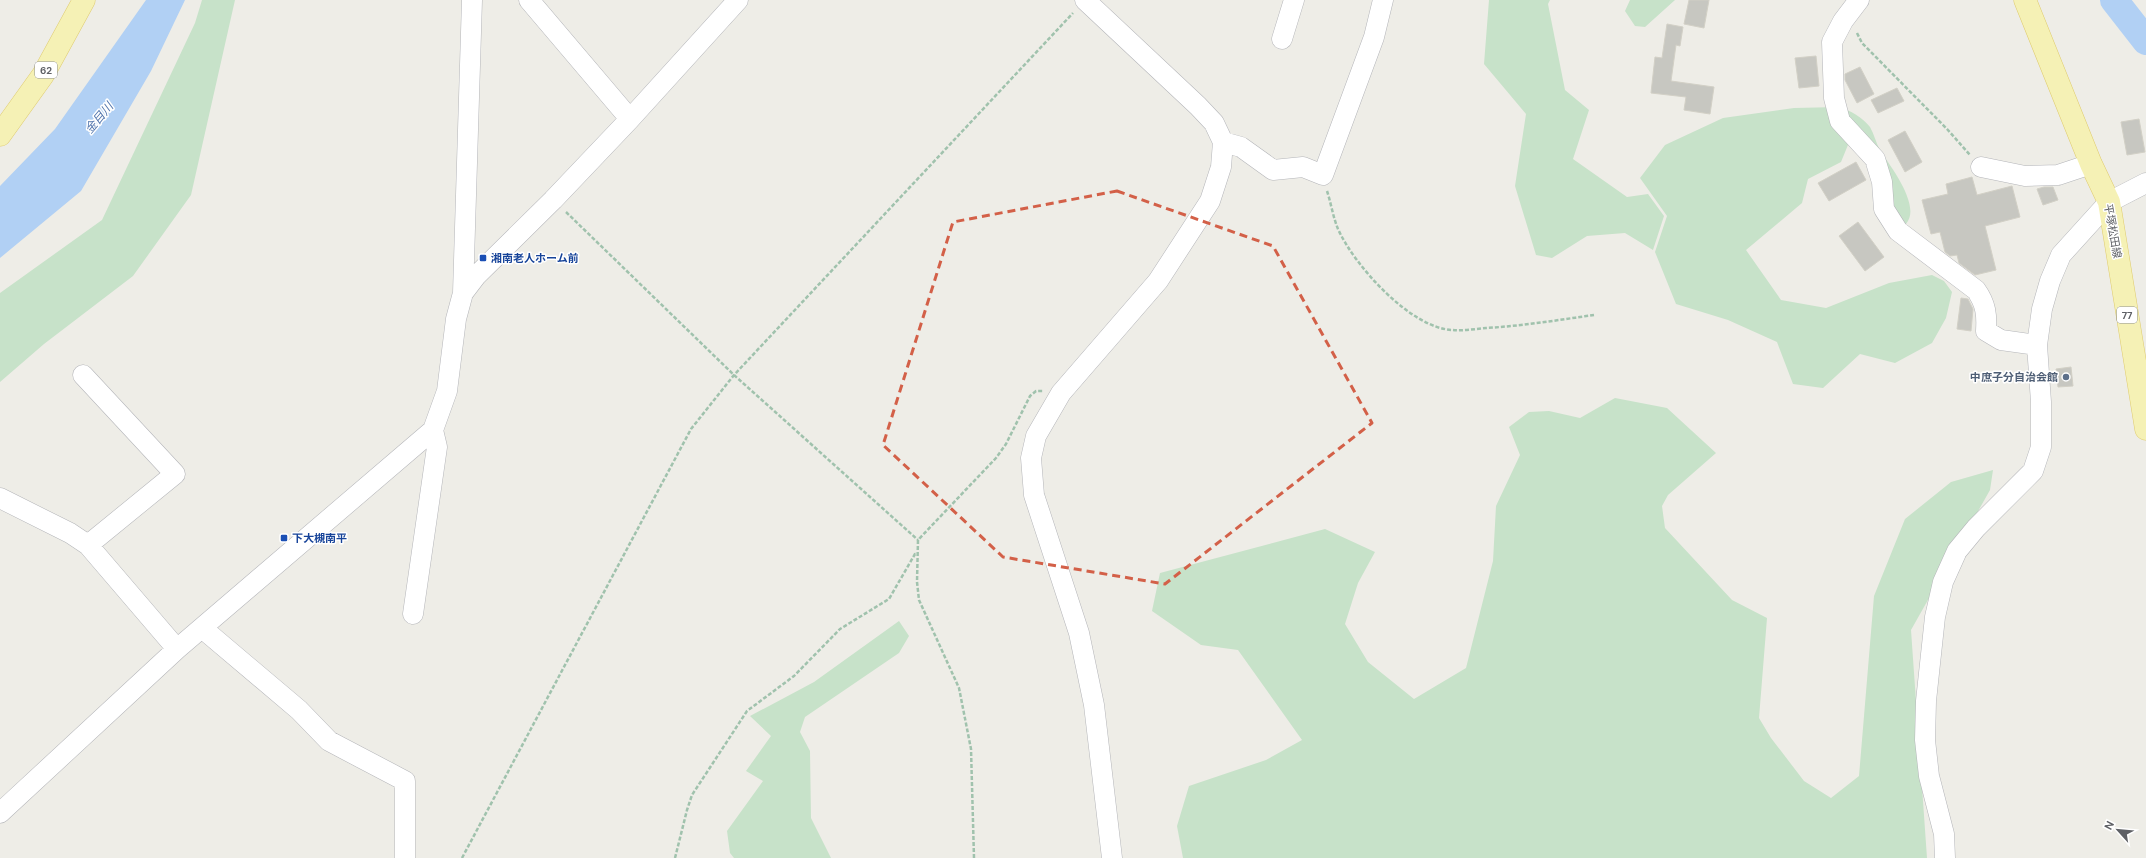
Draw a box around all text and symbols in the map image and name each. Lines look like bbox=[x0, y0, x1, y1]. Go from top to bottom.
road number: 62 bbox=[35, 62, 57, 78]
water label: 金目川 bbox=[81, 98, 118, 137]
street label: 平塚松田線 bbox=[2101, 203, 2125, 259]
place label: 湘南老人ホーム前 bbox=[491, 251, 579, 265]
marker: 湘南老人ホーム前 bbox=[478, 253, 488, 263]
road number: 77 bbox=[2117, 307, 2137, 323]
place label: 中庶子分自治会館 bbox=[1970, 370, 2058, 384]
marker: 中庶子分自治会館 bbox=[2061, 372, 2071, 382]
place label: 下大槻南平 bbox=[292, 531, 347, 545]
marker: 下大槻南平 bbox=[279, 533, 289, 543]
north arrow bbox=[2098, 810, 2138, 850]
text: N bbox=[2101, 819, 2117, 832]

